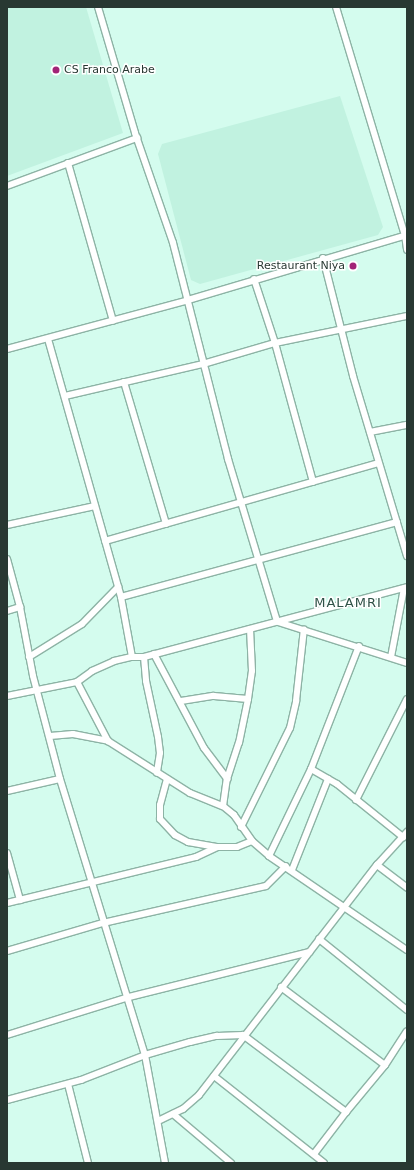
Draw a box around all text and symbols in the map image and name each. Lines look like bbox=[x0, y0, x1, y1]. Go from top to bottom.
place label: CS Franco Arabe bbox=[64, 63, 155, 77]
marker: CS Franco Arabe bbox=[51, 65, 61, 75]
place label: Restaurant Niya bbox=[257, 259, 345, 273]
marker: Restaurant Niya bbox=[348, 261, 358, 271]
district label: MALAMRI bbox=[314, 595, 382, 611]

